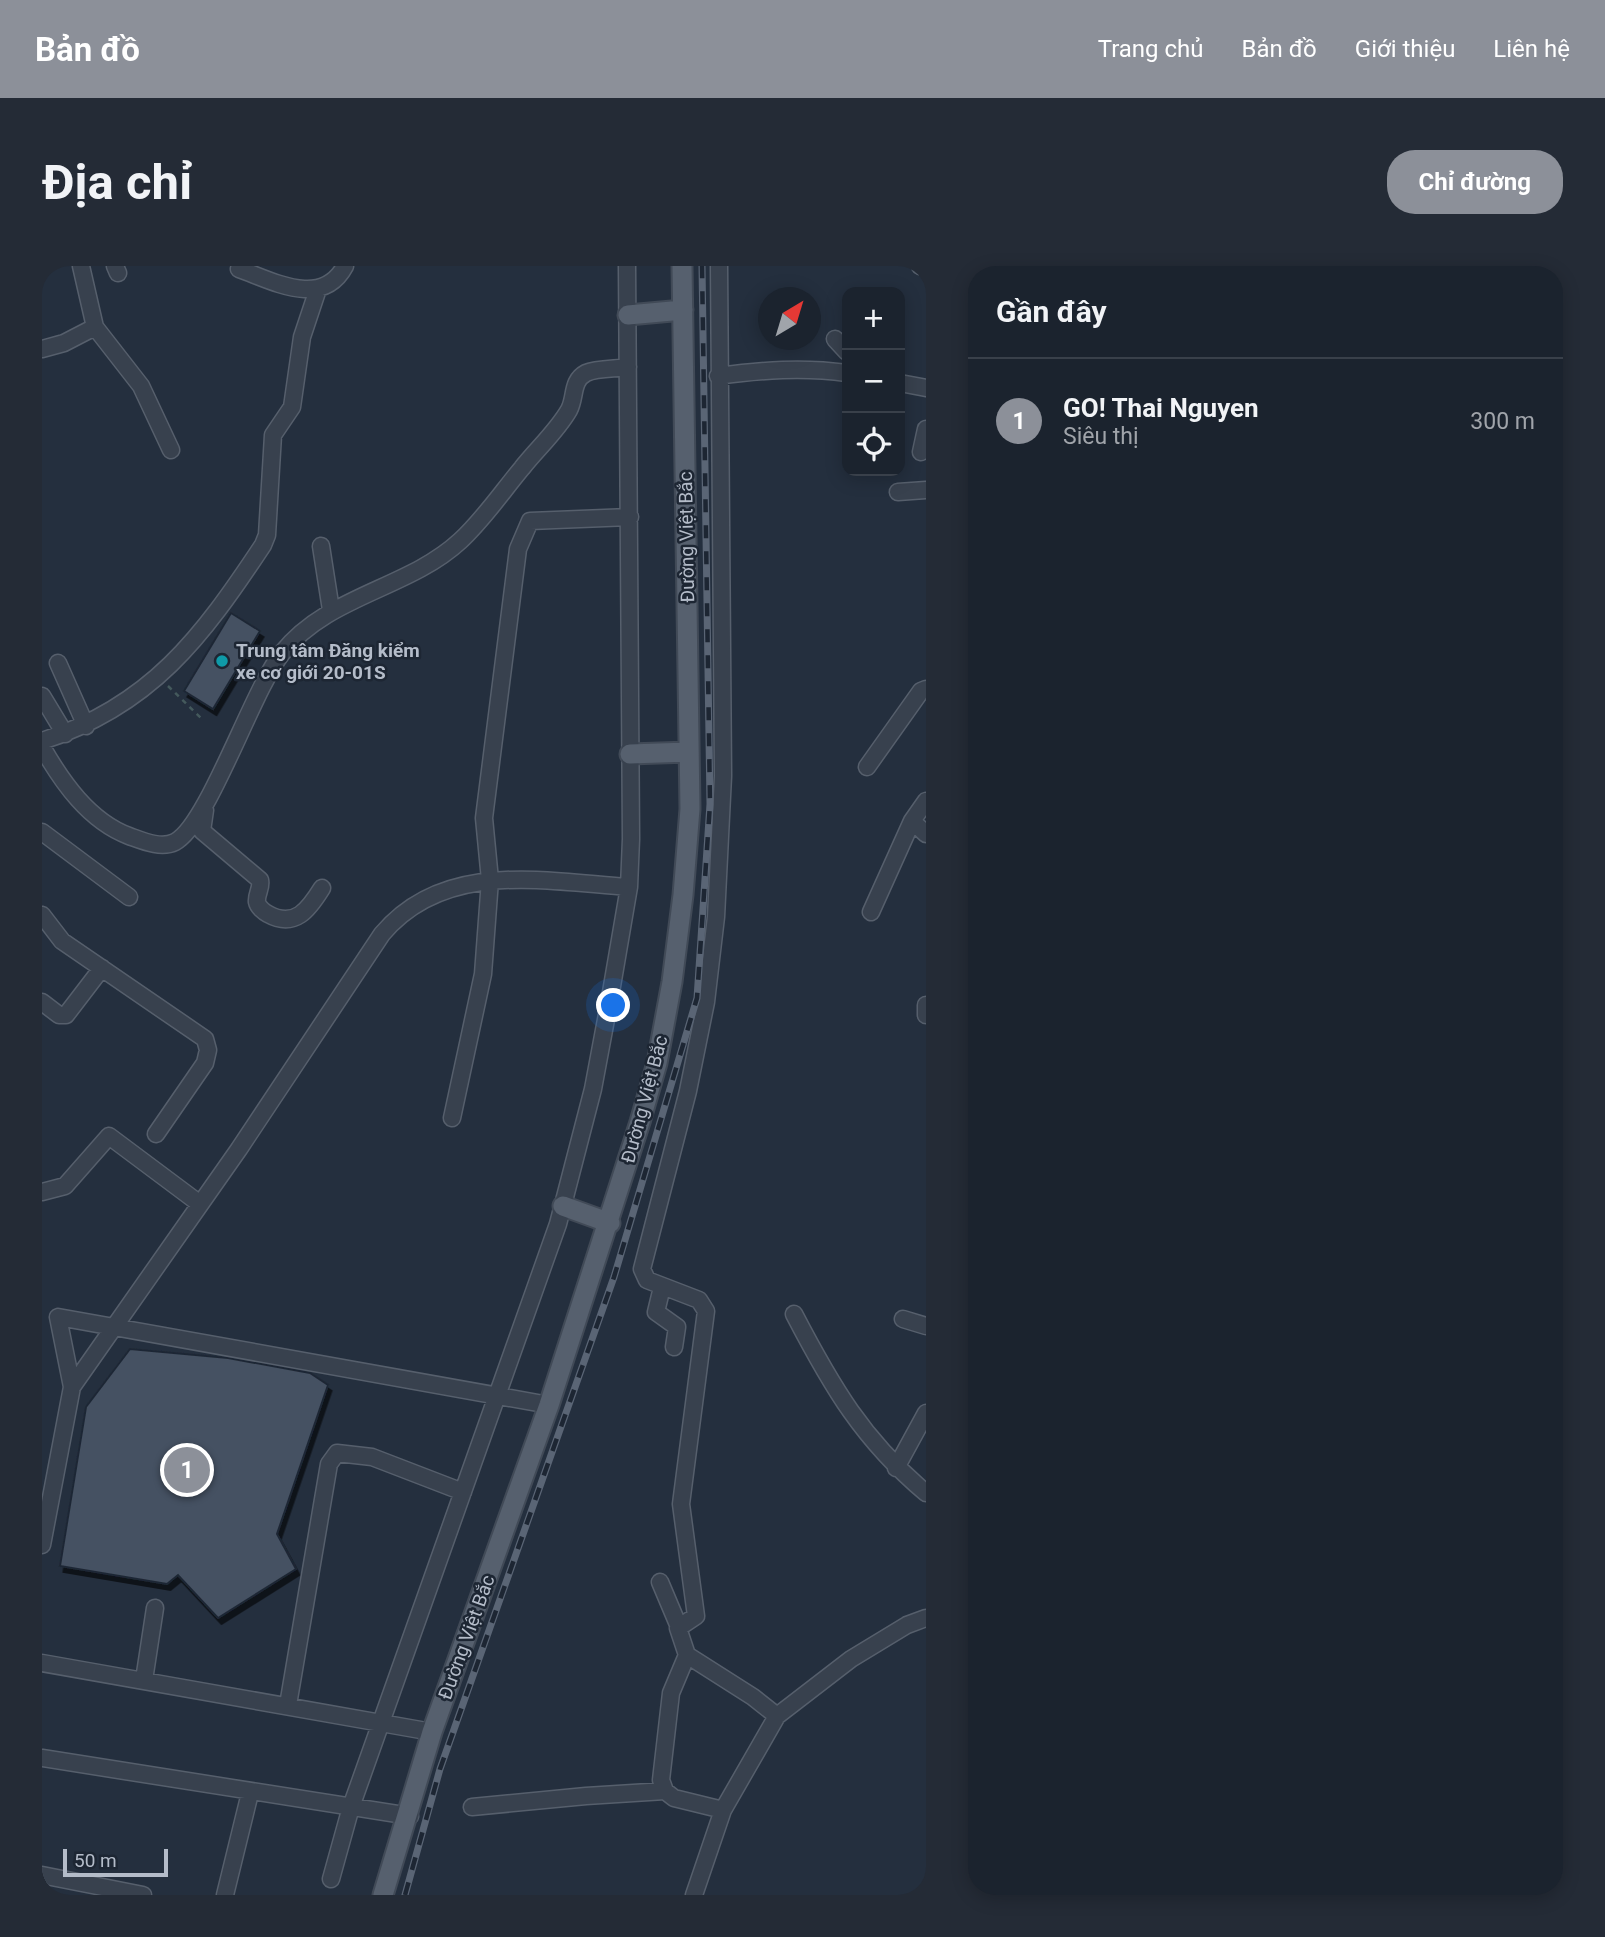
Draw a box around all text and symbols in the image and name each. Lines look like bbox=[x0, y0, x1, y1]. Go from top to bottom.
text: Bản đồ bbox=[35, 30, 140, 69]
text: Trang chủ bbox=[1098, 35, 1204, 63]
text: Bản đồ bbox=[1242, 35, 1317, 63]
text: Giới thiệu bbox=[1355, 35, 1455, 63]
text: Liên hệ bbox=[1493, 35, 1570, 63]
button: Chỉ đường bbox=[1387, 150, 1563, 214]
text: Địa chỉ bbox=[42, 154, 192, 211]
north arrow bbox=[758, 287, 821, 350]
map controls bbox=[842, 287, 905, 476]
button: + bbox=[842, 287, 905, 350]
text: Gần đây bbox=[996, 294, 1107, 329]
button: − bbox=[842, 350, 905, 413]
text: GO! Thai Nguyen bbox=[1063, 393, 1259, 423]
text: 1 bbox=[1012, 408, 1026, 435]
text: 300 m bbox=[1470, 408, 1535, 435]
button: locate bbox=[842, 413, 905, 476]
text: Siêu thị bbox=[1063, 423, 1139, 450]
street label: Đường Việt Bắc bbox=[674, 471, 699, 603]
place label: Trung tâm Đăng kiểm xe cơ giới 20-01S bbox=[236, 639, 420, 684]
marker: Trung tâm Đăng kiểm xe cơ giới 20-01S bbox=[214, 653, 230, 669]
your location bbox=[596, 988, 630, 1022]
street label: Đường Việt Bắc bbox=[616, 1033, 673, 1165]
pin: 1 bbox=[164, 1444, 210, 1496]
street label: Đường Việt Bắc bbox=[433, 1572, 500, 1703]
scale bar bbox=[63, 1846, 168, 1878]
text: 50 m bbox=[74, 1849, 117, 1872]

